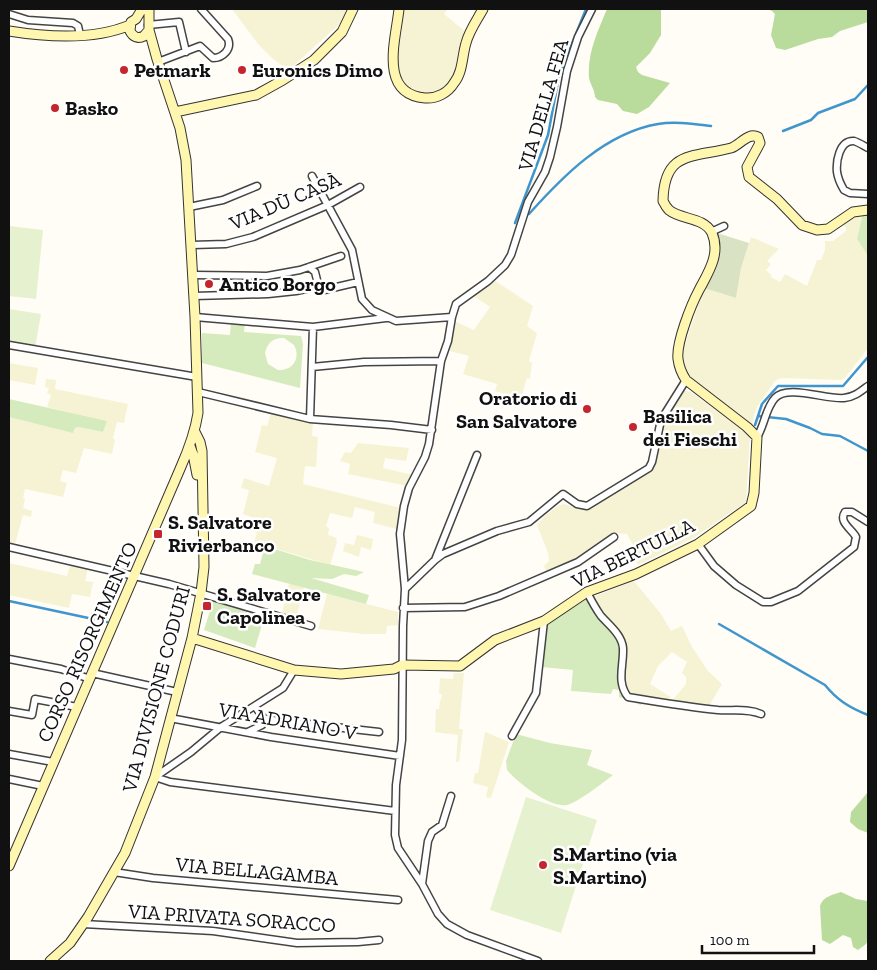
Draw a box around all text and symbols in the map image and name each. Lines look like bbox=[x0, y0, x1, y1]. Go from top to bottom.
street label: VIA DELLA FEA bbox=[512, 35, 574, 175]
place label: Petmark bbox=[134, 58, 211, 82]
place label: Euronics Dimo bbox=[252, 58, 383, 82]
marker: Petmark bbox=[118, 64, 130, 76]
marker: Euronics Dimo bbox=[236, 64, 248, 76]
place label: Basko bbox=[65, 96, 119, 120]
marker: Basko bbox=[49, 102, 61, 114]
street label: VIA DÙ CASÀ bbox=[225, 166, 345, 236]
place label: Antico Borgo bbox=[219, 272, 336, 296]
marker: Antico Borgo bbox=[203, 278, 215, 290]
place label: Oratorio di San Salvatore bbox=[456, 386, 577, 433]
marker: Oratorio di San Salvatore bbox=[581, 403, 593, 415]
place label: Basilica dei Fieschi bbox=[643, 404, 737, 451]
marker: Basilica dei Fieschi bbox=[627, 421, 639, 433]
place label: S. Salvatore Rivierbanco bbox=[168, 510, 275, 557]
street label: VIA BERTULLA bbox=[567, 512, 699, 594]
marker: S. Salvatore Rivierbanco bbox=[152, 528, 164, 540]
street label: CORSO RISORGIMENTO bbox=[32, 538, 142, 746]
place label: S. Salvatore Capolinea bbox=[217, 582, 321, 629]
street label: VIA DIVISIONE CODURI bbox=[117, 583, 195, 796]
marker: S. Salvatore Capolinea bbox=[201, 600, 213, 612]
street label: VIA ADRIANO V bbox=[216, 697, 359, 745]
place label: S.Martino (via S.Martino) bbox=[553, 842, 677, 889]
street label: VIA BELLAGAMBA bbox=[174, 852, 340, 890]
marker: S.Martino (via S.Martino) bbox=[537, 859, 549, 871]
street label: VIA PRIVATA SORACCO bbox=[126, 899, 337, 937]
scale bar bbox=[702, 922, 814, 954]
text: 100 m bbox=[710, 931, 749, 949]

